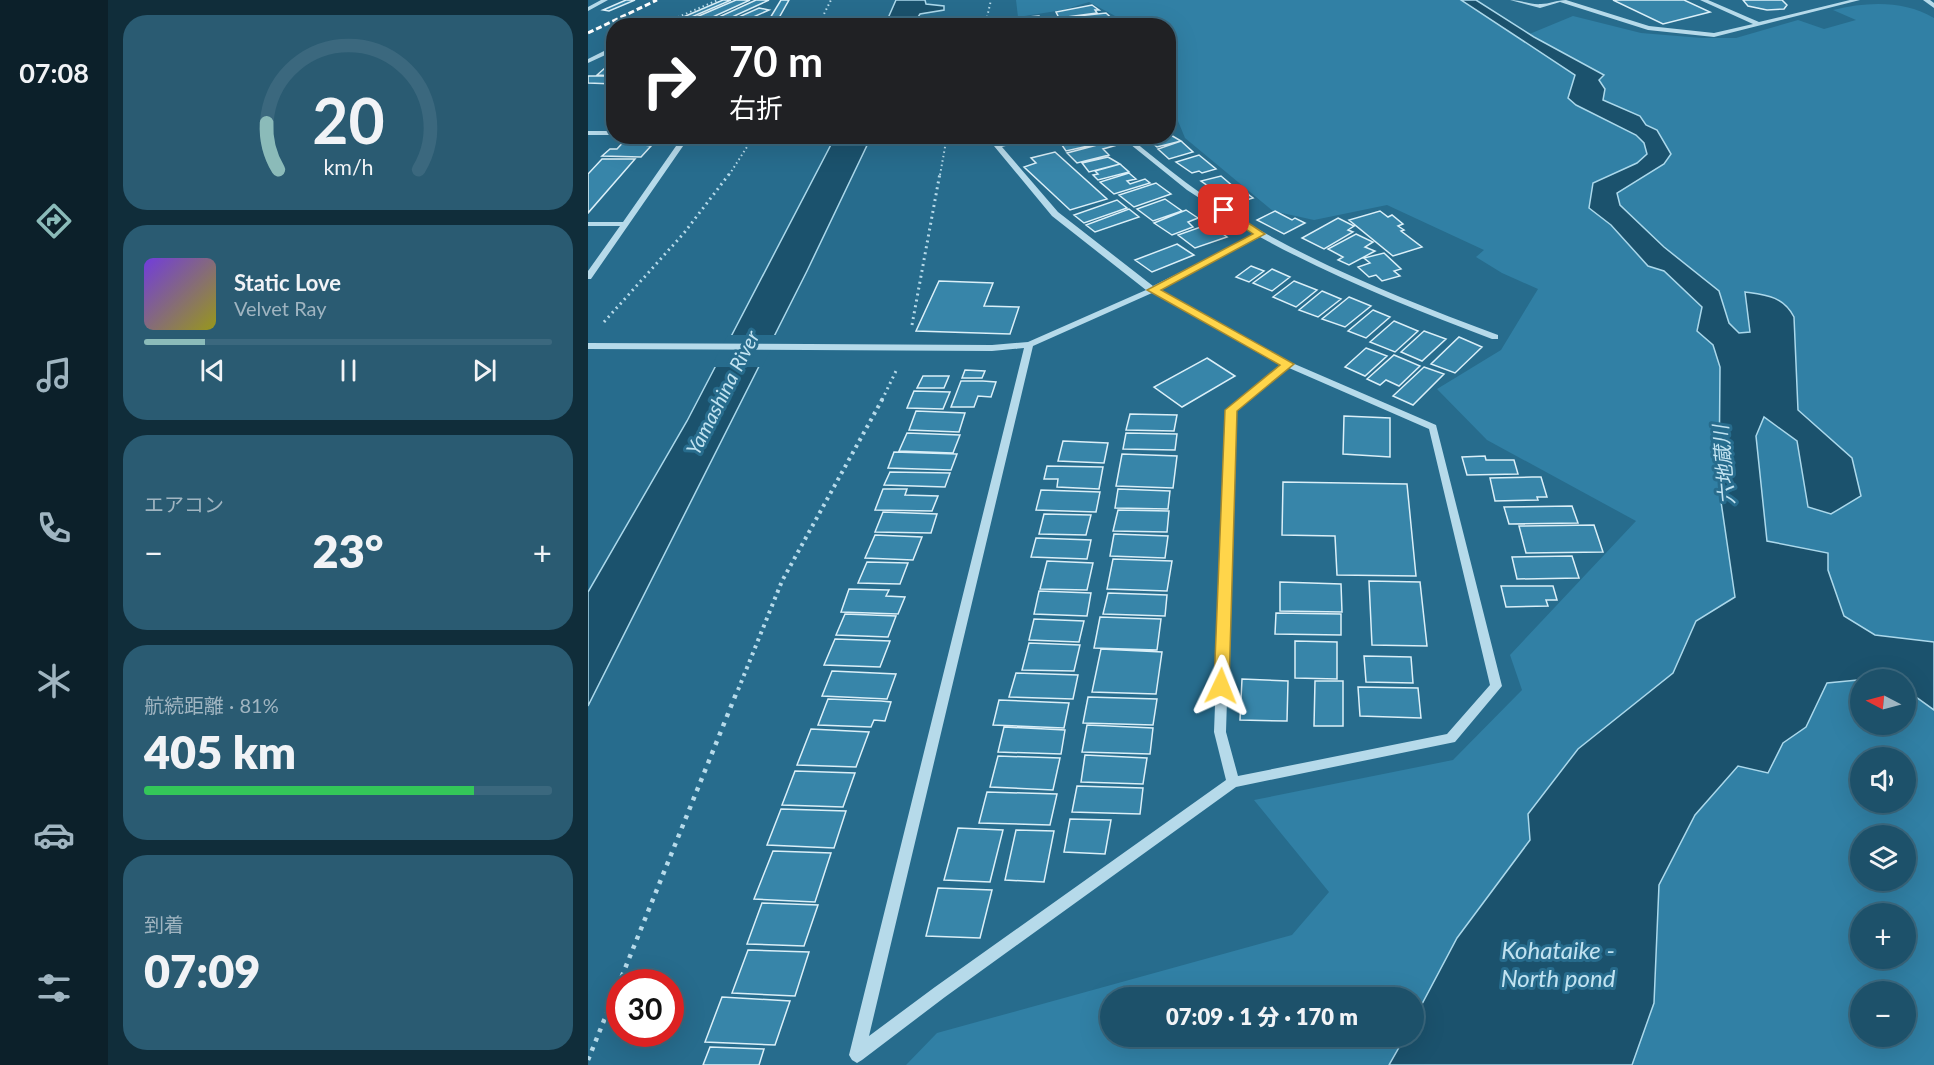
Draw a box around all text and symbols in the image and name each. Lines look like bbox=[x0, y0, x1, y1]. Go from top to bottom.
text: 70 m bbox=[729, 36, 823, 86]
icon: right bbox=[630, 42, 708, 120]
text: 07:08 bbox=[19, 56, 89, 89]
text: 20 bbox=[312, 82, 384, 157]
text: 右折 bbox=[729, 91, 783, 124]
text: km/h bbox=[323, 154, 373, 180]
pin bbox=[1198, 184, 1249, 235]
icon: arrive bbox=[1207, 193, 1240, 226]
icon: directions bbox=[33, 200, 75, 242]
text: Static Love bbox=[234, 269, 341, 296]
text: Velvet Ray bbox=[234, 296, 327, 320]
water label: Yamashina River bbox=[680, 325, 764, 459]
icon: music bbox=[33, 354, 75, 396]
icon: previous bbox=[196, 354, 229, 387]
icon: pause bbox=[332, 354, 365, 387]
icon: next bbox=[468, 354, 501, 387]
water label: 六地蔵川 bbox=[1707, 422, 1738, 506]
text: エアコン bbox=[144, 492, 224, 516]
icon: phone bbox=[33, 507, 75, 549]
text: 23° bbox=[313, 524, 383, 578]
text: − bbox=[144, 532, 163, 572]
text: + bbox=[533, 532, 552, 572]
position arrow bbox=[1189, 654, 1253, 718]
icon: climate bbox=[33, 660, 75, 702]
north arrow bbox=[1850, 669, 1916, 735]
map controls bbox=[1850, 669, 1916, 1047]
text: 航続距離 · 81% bbox=[144, 693, 279, 717]
text: 405 km bbox=[144, 725, 296, 779]
button: sound bbox=[1850, 747, 1916, 813]
icon: car bbox=[33, 814, 75, 856]
button: layers bbox=[1850, 825, 1916, 891]
button: + bbox=[1850, 903, 1916, 969]
text: 到着 bbox=[144, 912, 184, 936]
water label: Kohataike - North pond bbox=[1501, 935, 1616, 992]
text: 07:09 bbox=[144, 944, 260, 998]
icon: filters bbox=[33, 967, 75, 1009]
speed limit sign: 30 bbox=[606, 969, 684, 1047]
button: − bbox=[1850, 981, 1916, 1047]
text: 07:09 · 1 分 · 170 m bbox=[1166, 1003, 1358, 1030]

